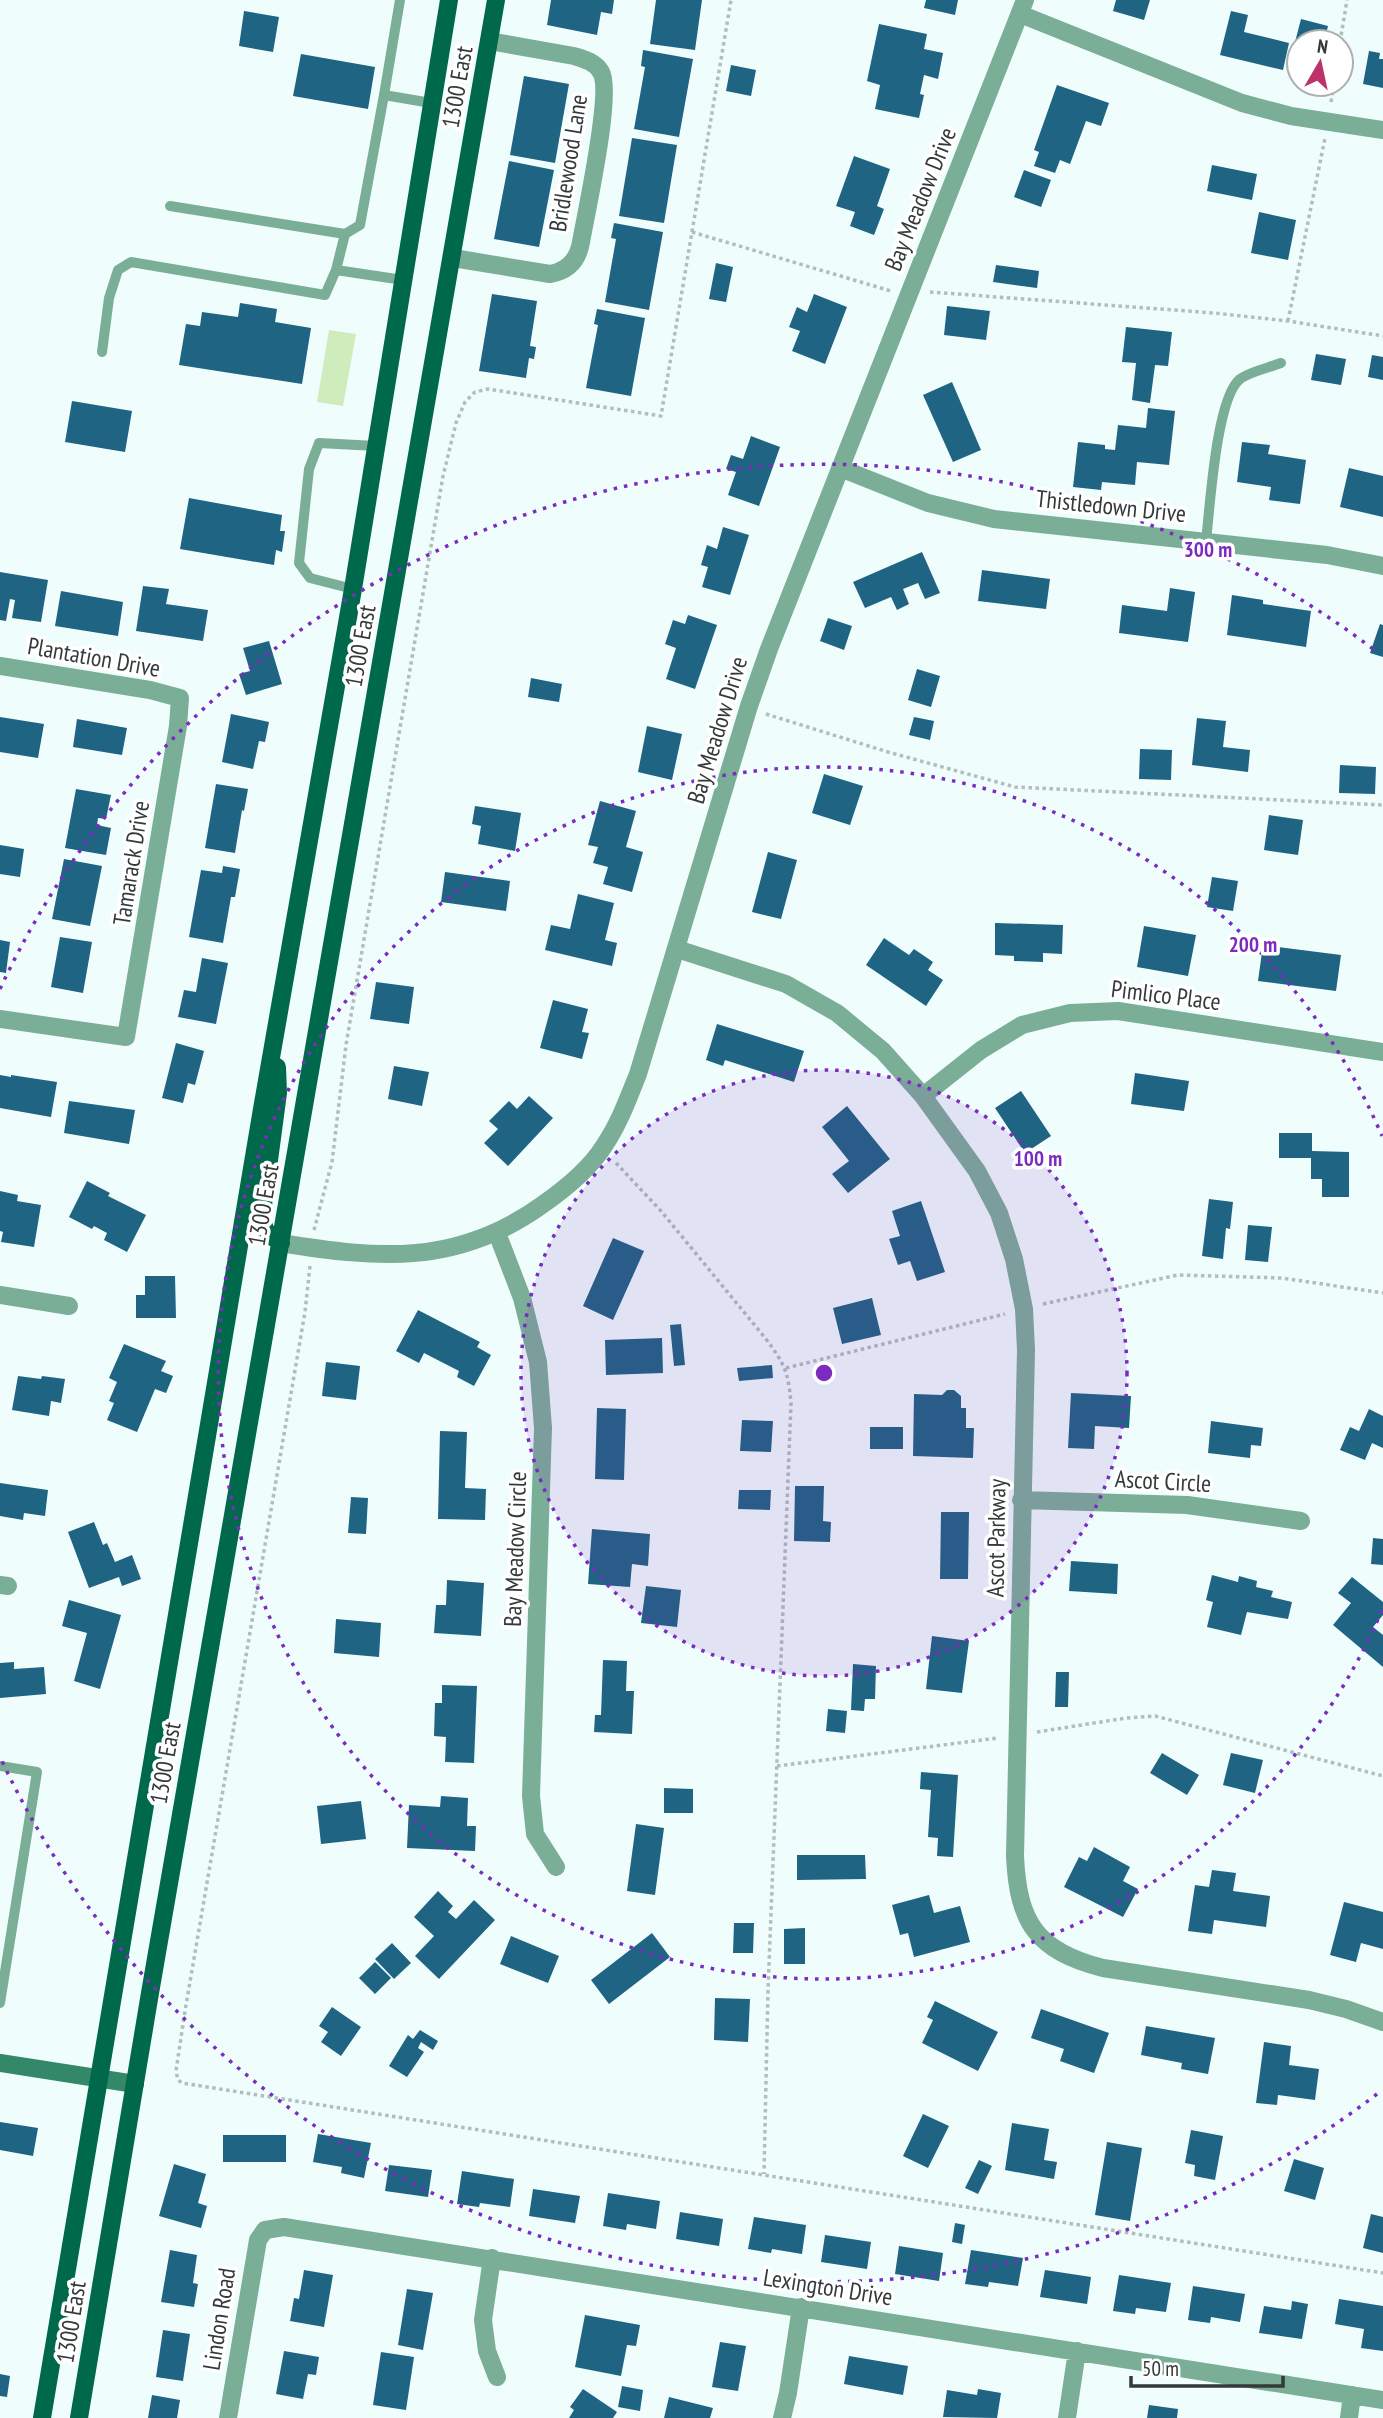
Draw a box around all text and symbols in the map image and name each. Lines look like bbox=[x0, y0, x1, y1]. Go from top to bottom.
north arrow bbox=[1285, 28, 1355, 98]
text: N bbox=[1316, 34, 1330, 59]
street label: 1300 East bbox=[435, 43, 480, 131]
street label: Bridlewood Lane bbox=[542, 92, 594, 234]
street label: Bay Meadow Drive bbox=[877, 123, 963, 275]
street label: Thistledown Drive bbox=[1034, 483, 1188, 529]
text: 300 m bbox=[1184, 536, 1232, 563]
street label: 1300 East bbox=[338, 602, 383, 690]
street label: Plantation Drive bbox=[25, 630, 163, 684]
street label: Bay Meadow Drive bbox=[680, 653, 754, 807]
street label: Tamarack Drive bbox=[106, 799, 156, 927]
text: 200 m bbox=[1229, 931, 1277, 958]
street label: Pimlico Place bbox=[1109, 973, 1223, 1017]
text: 100 m bbox=[1014, 1145, 1062, 1172]
street label: 1300 East bbox=[241, 1161, 286, 1249]
centre of rings bbox=[812, 1361, 836, 1385]
street label: Ascot Circle bbox=[1114, 1463, 1212, 1499]
street label: Bay Meadow Circle bbox=[497, 1471, 533, 1627]
street label: Ascot Parkway bbox=[979, 1479, 1013, 1597]
street label: 1300 East bbox=[143, 1719, 188, 1807]
street label: Lexington Drive bbox=[761, 2261, 895, 2313]
street label: Lindon Road bbox=[196, 2266, 242, 2372]
street label: 1300 East bbox=[49, 2278, 93, 2365]
scale bar bbox=[1131, 2344, 1283, 2388]
text: 50 m bbox=[1142, 2355, 1179, 2382]

